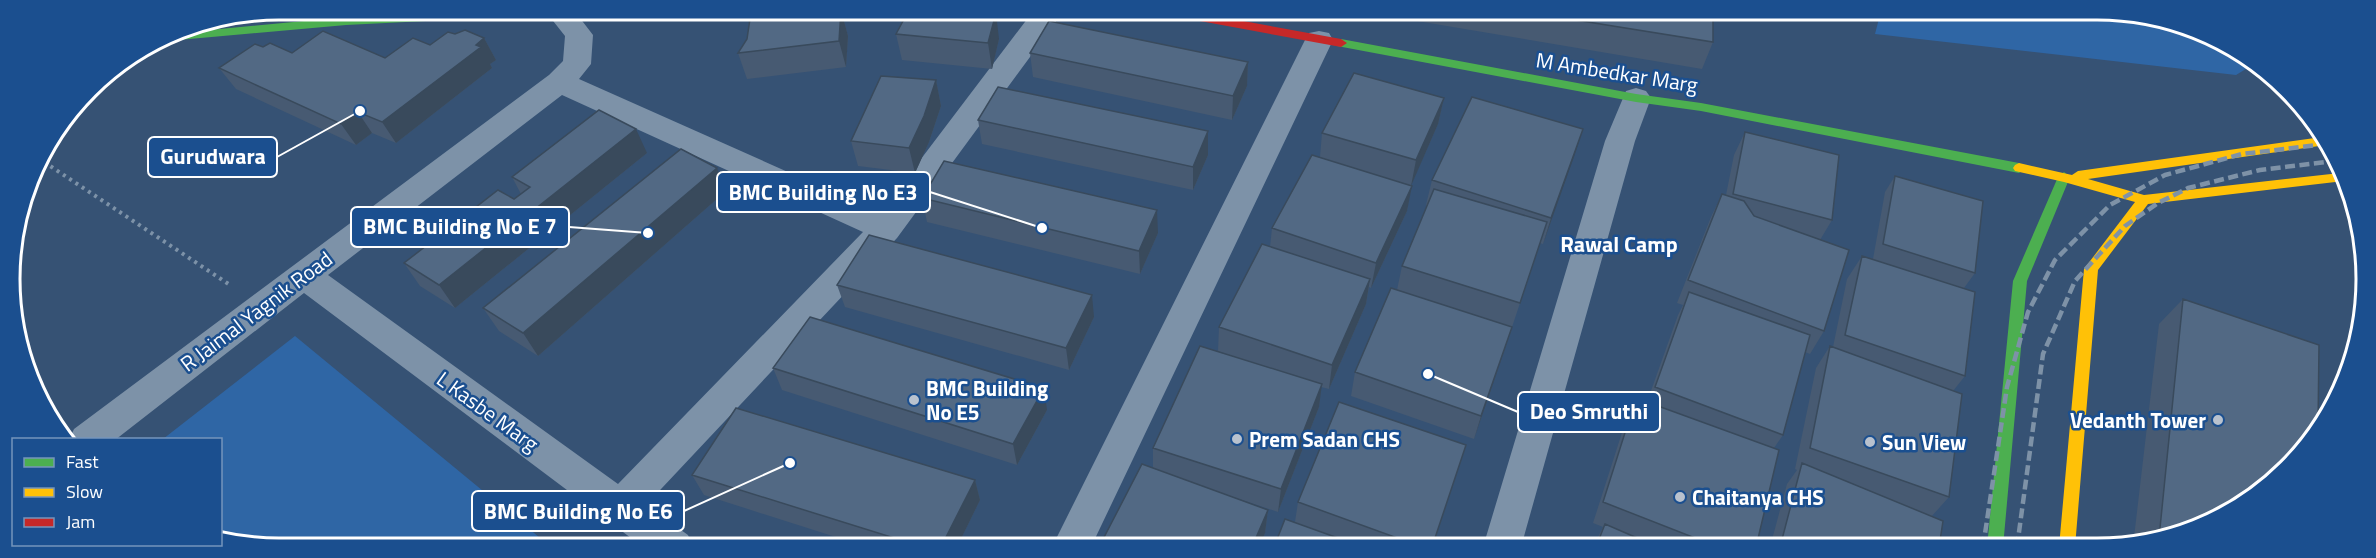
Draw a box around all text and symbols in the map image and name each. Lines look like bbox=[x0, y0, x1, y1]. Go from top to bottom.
street label: M Ambedkar Marg bbox=[1534, 43, 1700, 101]
callout: Gurudwara bbox=[148, 137, 277, 177]
text: Gurudwara bbox=[160, 139, 266, 173]
callout: BMC Building No E3 bbox=[717, 172, 930, 212]
text: BMC Building No E3 bbox=[729, 175, 917, 209]
callout: BMC Building No E 7 bbox=[351, 207, 569, 247]
text: BMC Building No E 7 bbox=[363, 209, 557, 243]
district label: Rawal Camp bbox=[1560, 227, 1678, 261]
street label: R Jaimal Yagnik Road bbox=[173, 243, 339, 379]
street label: L Kasbe Marg bbox=[430, 363, 546, 459]
place label: BMC Building No E5 bbox=[926, 372, 1048, 428]
callout: Deo Smruthi bbox=[1518, 392, 1660, 432]
marker: BMC Building No E5 bbox=[907, 393, 921, 407]
text: Deo Smruthi bbox=[1530, 394, 1648, 428]
place label: Vedanth Tower bbox=[2070, 404, 2206, 436]
marker: Vedanth Tower bbox=[2211, 413, 2225, 427]
place label: Prem Sadan CHS bbox=[1249, 423, 1400, 455]
place label: Sun View bbox=[1882, 426, 1966, 458]
marker: Prem Sadan CHS bbox=[1230, 432, 1244, 446]
marker: Sun View bbox=[1863, 435, 1877, 449]
legend bbox=[12, 438, 222, 546]
text: Fast bbox=[66, 448, 99, 475]
text: Slow bbox=[66, 478, 103, 505]
place label: Chaitanya CHS bbox=[1692, 481, 1824, 513]
marker: Chaitanya CHS bbox=[1673, 490, 1687, 504]
callout: BMC Building No E6 bbox=[472, 491, 684, 531]
text: BMC Building No E6 bbox=[484, 494, 672, 528]
text: Jam bbox=[66, 508, 95, 535]

